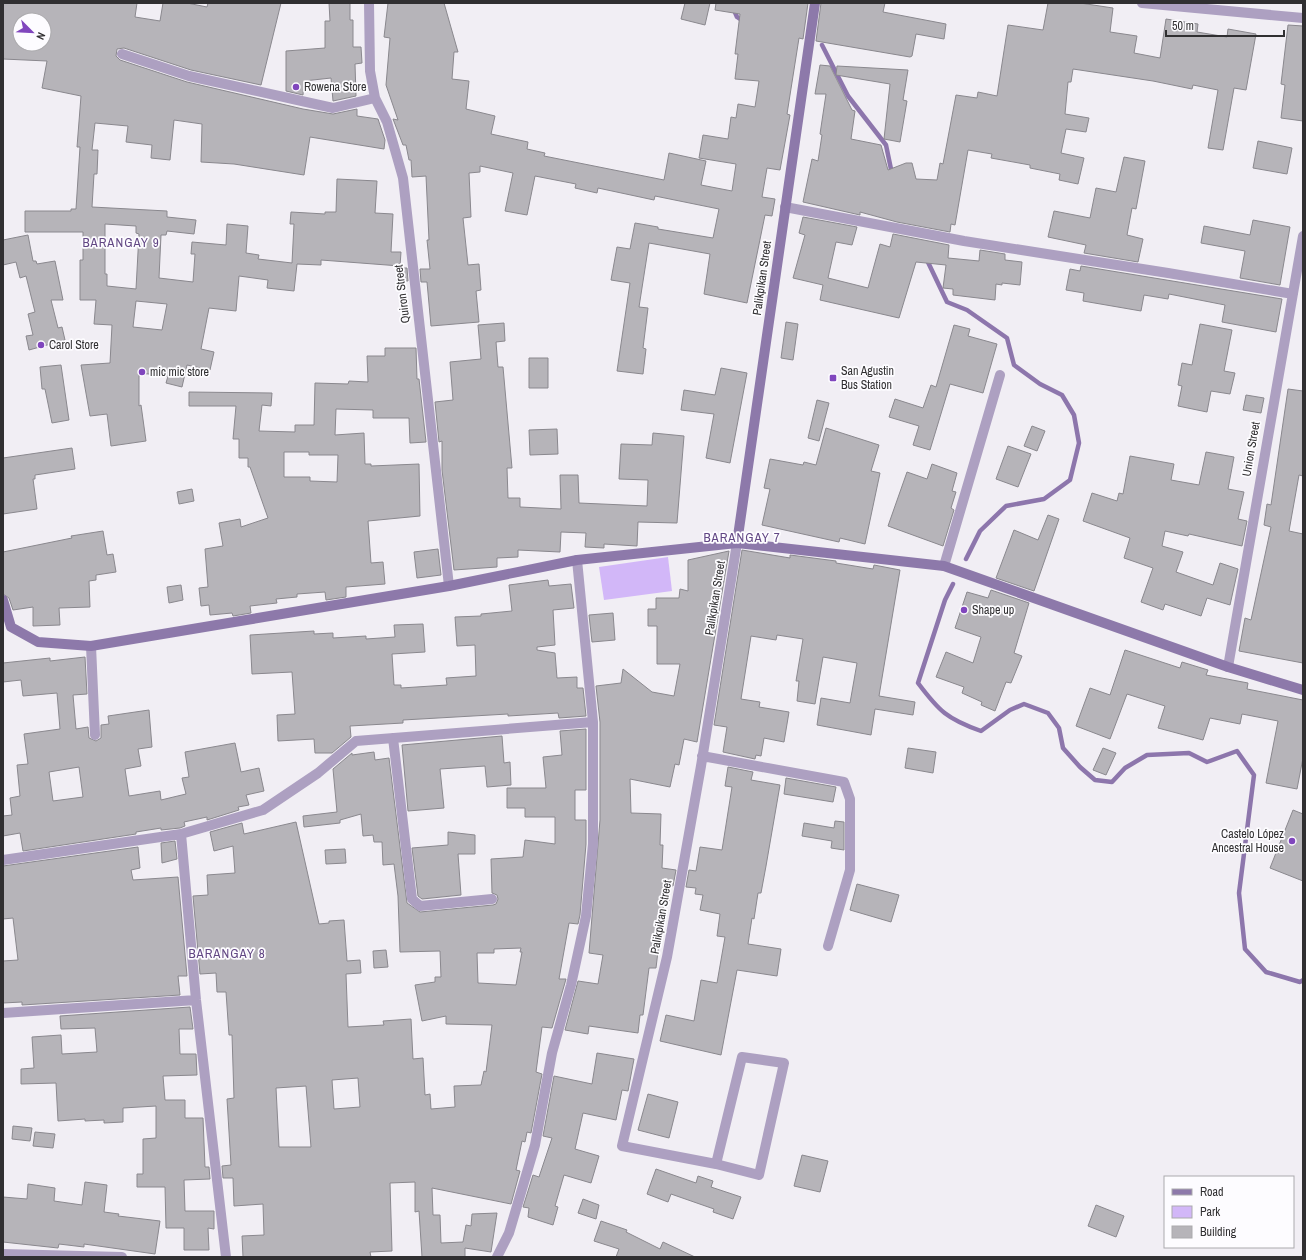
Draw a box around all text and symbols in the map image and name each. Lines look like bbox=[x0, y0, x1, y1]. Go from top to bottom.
north arrow bbox=[12, 12, 52, 52]
scale bar bbox=[1166, 12, 1284, 38]
text: 50 m bbox=[1172, 18, 1194, 34]
text: N bbox=[33, 30, 49, 42]
place label: Rowena Store bbox=[304, 79, 366, 95]
marker: Rowena Store bbox=[291, 82, 301, 92]
district label: BARANGAY 9 bbox=[82, 234, 160, 251]
street label: Palikpikan Street bbox=[749, 240, 775, 316]
street label: Quiron Street bbox=[390, 263, 414, 324]
place label: Carol Store bbox=[49, 337, 99, 353]
marker: Carol Store bbox=[36, 340, 46, 350]
place label: San Agustin Bus Station bbox=[841, 363, 894, 393]
place label: mic mic store bbox=[150, 364, 209, 380]
marker: mic mic store bbox=[137, 367, 147, 377]
marker: San Agustin Bus Station bbox=[828, 373, 838, 383]
street label: Union Street bbox=[1238, 420, 1264, 478]
district label: BARANGAY 7 bbox=[703, 529, 781, 546]
street label: Palikpikan Street bbox=[701, 559, 729, 636]
place label: Shape up bbox=[972, 602, 1014, 618]
marker: Shape up bbox=[959, 605, 969, 615]
place label: Castelo López Ancestral House bbox=[1211, 826, 1284, 856]
marker: Castelo López Ancestral House bbox=[1287, 836, 1297, 846]
street label: Palikpikan Street bbox=[647, 878, 675, 955]
district label: BARANGAY 8 bbox=[188, 945, 266, 962]
legend bbox=[1164, 1176, 1294, 1248]
text: Road bbox=[1200, 1184, 1224, 1200]
text: Park bbox=[1200, 1204, 1220, 1220]
text: Building bbox=[1200, 1224, 1237, 1240]

